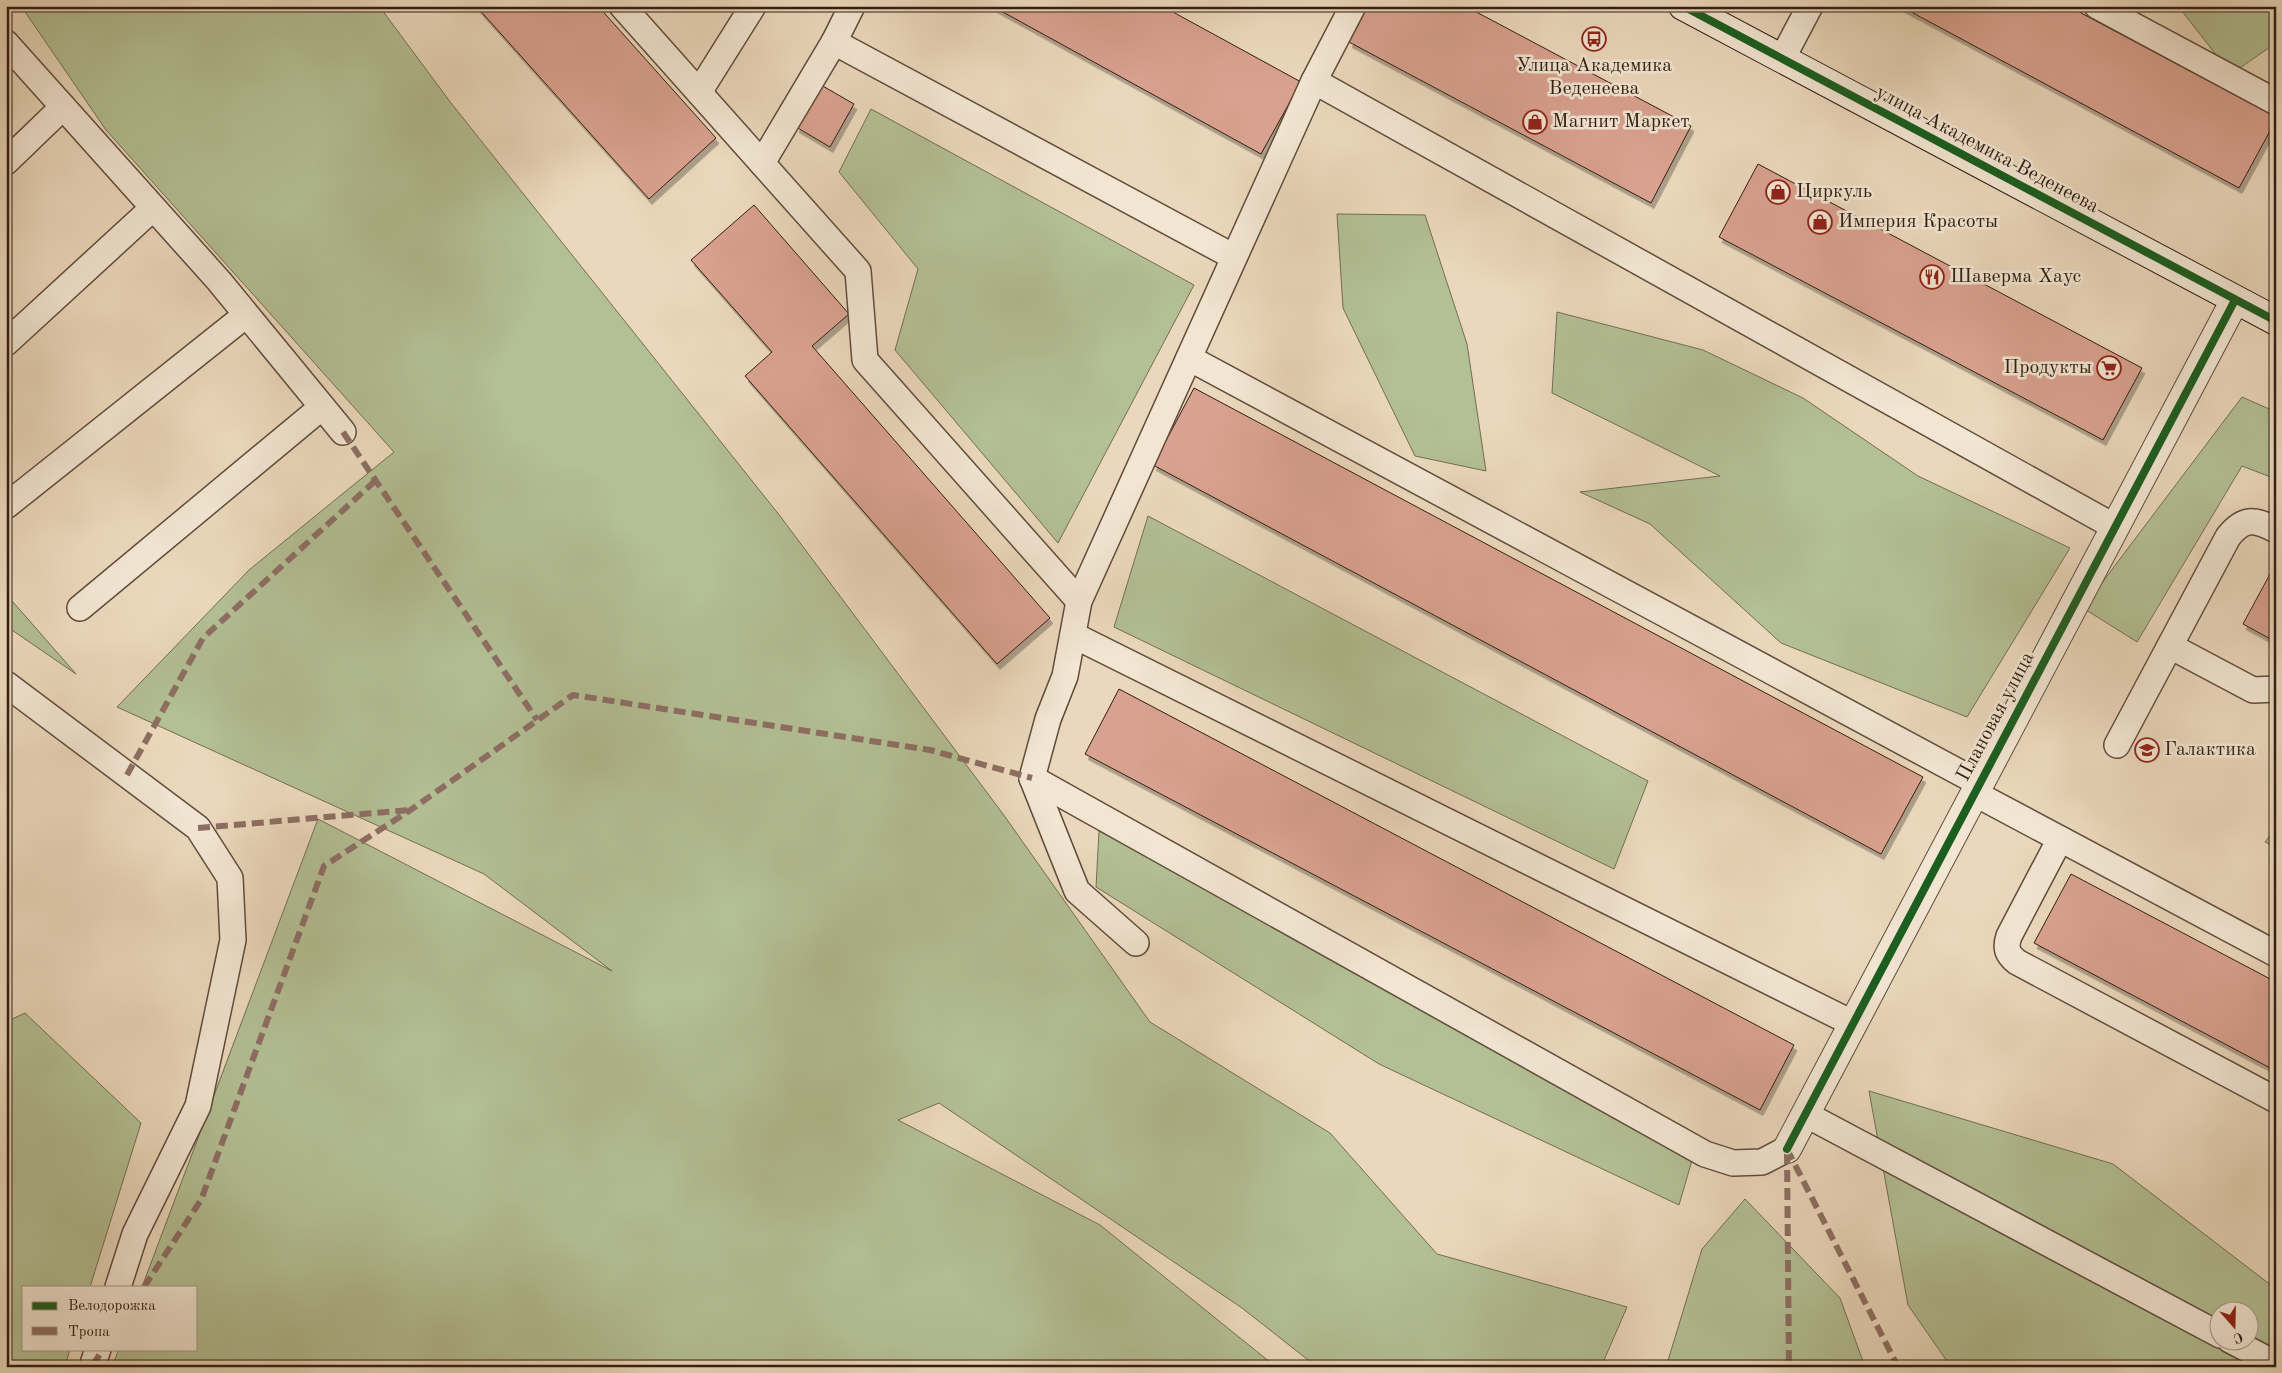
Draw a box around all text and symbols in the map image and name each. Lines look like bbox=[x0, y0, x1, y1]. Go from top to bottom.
bus stop icon: Улица Академика Веденеева bbox=[1581, 26, 1607, 52]
place label: Улица Академика Веденеева bbox=[1516, 56, 1672, 99]
street label: улица Академика Веденеева bbox=[1872, 83, 2102, 217]
shop icon: Магнит Маркет bbox=[1522, 109, 1548, 135]
place label: Магнит Маркет bbox=[1552, 112, 1690, 132]
shop icon: Циркуль bbox=[1765, 179, 1791, 205]
place label: Циркуль bbox=[1796, 182, 1872, 202]
shop icon: Империя Красоты bbox=[1807, 209, 1833, 235]
place label: Империя Красоты bbox=[1838, 212, 1998, 232]
restaurant icon: Шаверма Хаус bbox=[1919, 264, 1945, 290]
place label: Шаверма Хаус bbox=[1950, 267, 2082, 287]
supermarket icon: Продукты bbox=[2096, 355, 2122, 381]
place label: Продукты bbox=[2003, 358, 2092, 378]
street label: Плановая улица bbox=[1954, 649, 2039, 785]
school or university icon: Галактика bbox=[2134, 737, 2160, 763]
place label: Галактика bbox=[2164, 740, 2256, 760]
legend bbox=[22, 1286, 198, 1350]
text: Велодорожка bbox=[68, 1299, 156, 1314]
north arrow bbox=[2210, 1300, 2260, 1350]
text: Тропа bbox=[68, 1325, 110, 1340]
text: С bbox=[2231, 1329, 2245, 1345]

